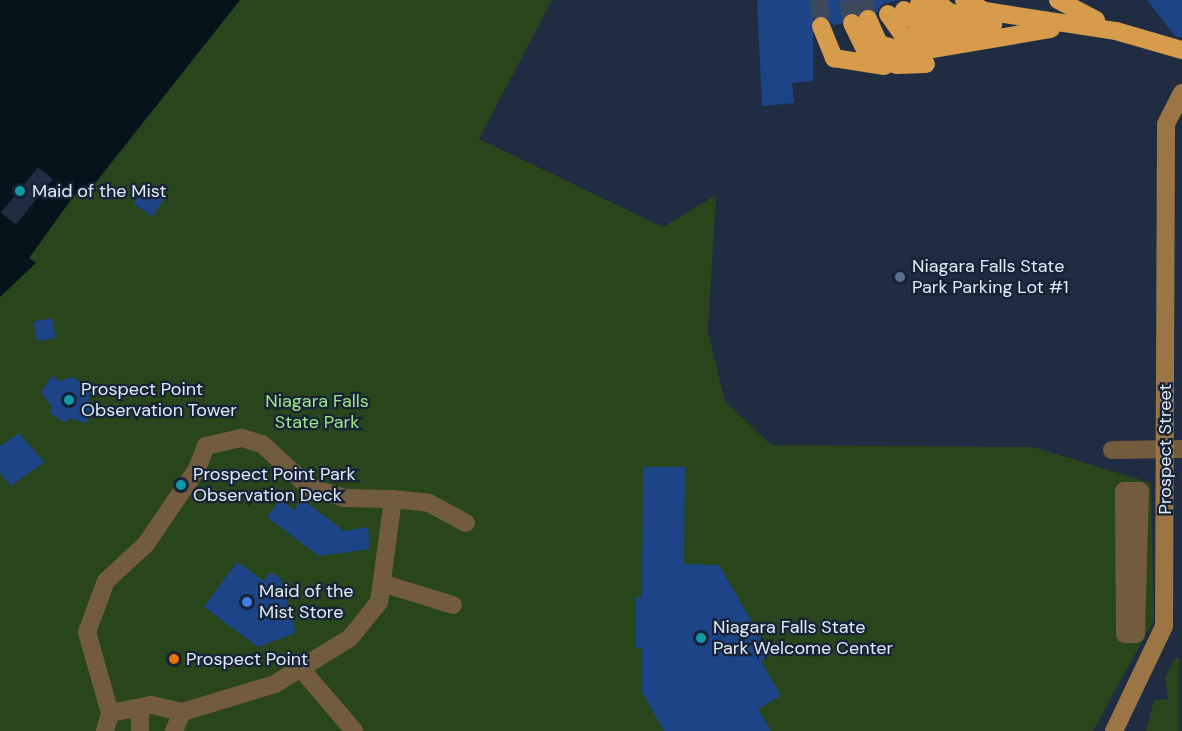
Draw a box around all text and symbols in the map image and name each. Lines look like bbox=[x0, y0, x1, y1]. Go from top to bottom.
place label: Maid of the Mist bbox=[32, 180, 166, 202]
marker: Maid of the Mist bbox=[13, 184, 27, 198]
place label: Niagara Falls State Park Parking Lot #1 bbox=[912, 256, 1069, 298]
marker: Niagara Falls State Park Parking Lot #1 bbox=[893, 270, 907, 284]
place label: Prospect Point Observation Tower bbox=[81, 379, 237, 422]
street label: Prospect Street bbox=[1154, 384, 1176, 514]
park label: Niagara Falls State Park bbox=[265, 391, 369, 434]
marker: Prospect Point Observation Tower bbox=[62, 393, 76, 407]
place label: Prospect Point Park Observation Deck bbox=[193, 464, 355, 506]
marker: Prospect Point Park Observation Deck bbox=[174, 478, 188, 492]
place label: Maid of the Mist Store bbox=[259, 581, 354, 624]
marker: Maid of the Mist Store bbox=[240, 595, 254, 609]
place label: Niagara Falls State Park Welcome Center bbox=[713, 617, 893, 660]
marker: Niagara Falls State Park Welcome Center bbox=[694, 631, 708, 645]
place label: Prospect Point bbox=[186, 648, 308, 670]
marker: Prospect Point bbox=[167, 652, 181, 666]

